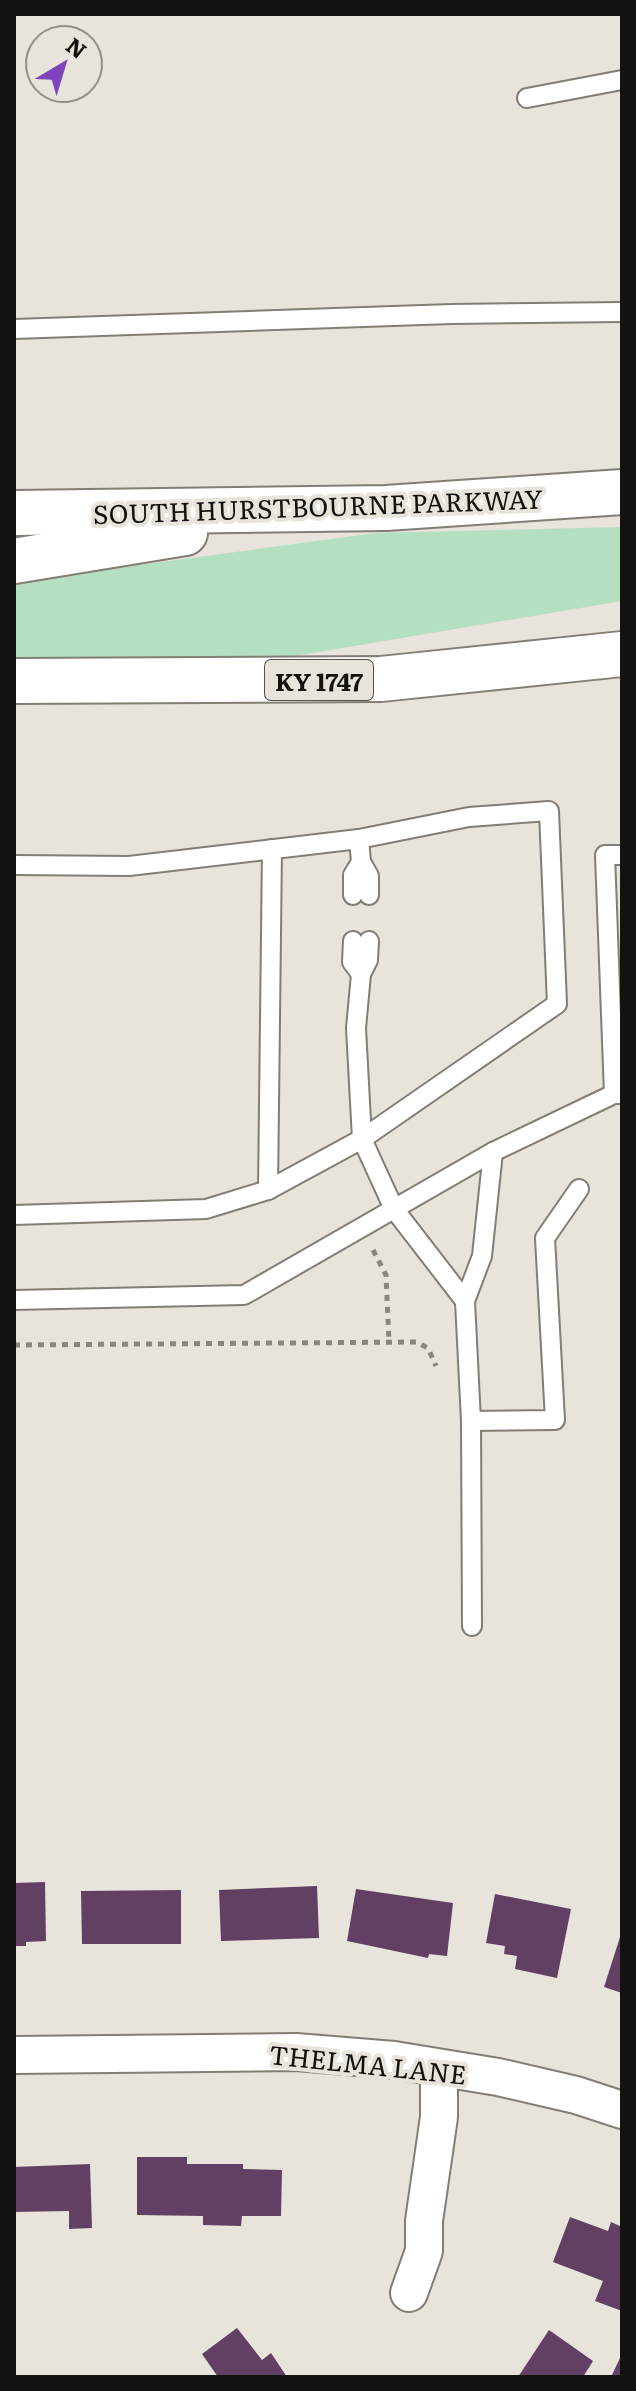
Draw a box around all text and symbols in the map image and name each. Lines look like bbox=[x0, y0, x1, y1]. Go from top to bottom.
north arrow bbox=[24, 24, 104, 104]
text: N bbox=[60, 28, 95, 66]
street label: SOUTH HURSTBOURNE PARKWAY bbox=[92, 478, 544, 532]
road number: KY 1747 bbox=[265, 660, 373, 700]
street label: THELMA LANE bbox=[267, 2033, 469, 2093]

